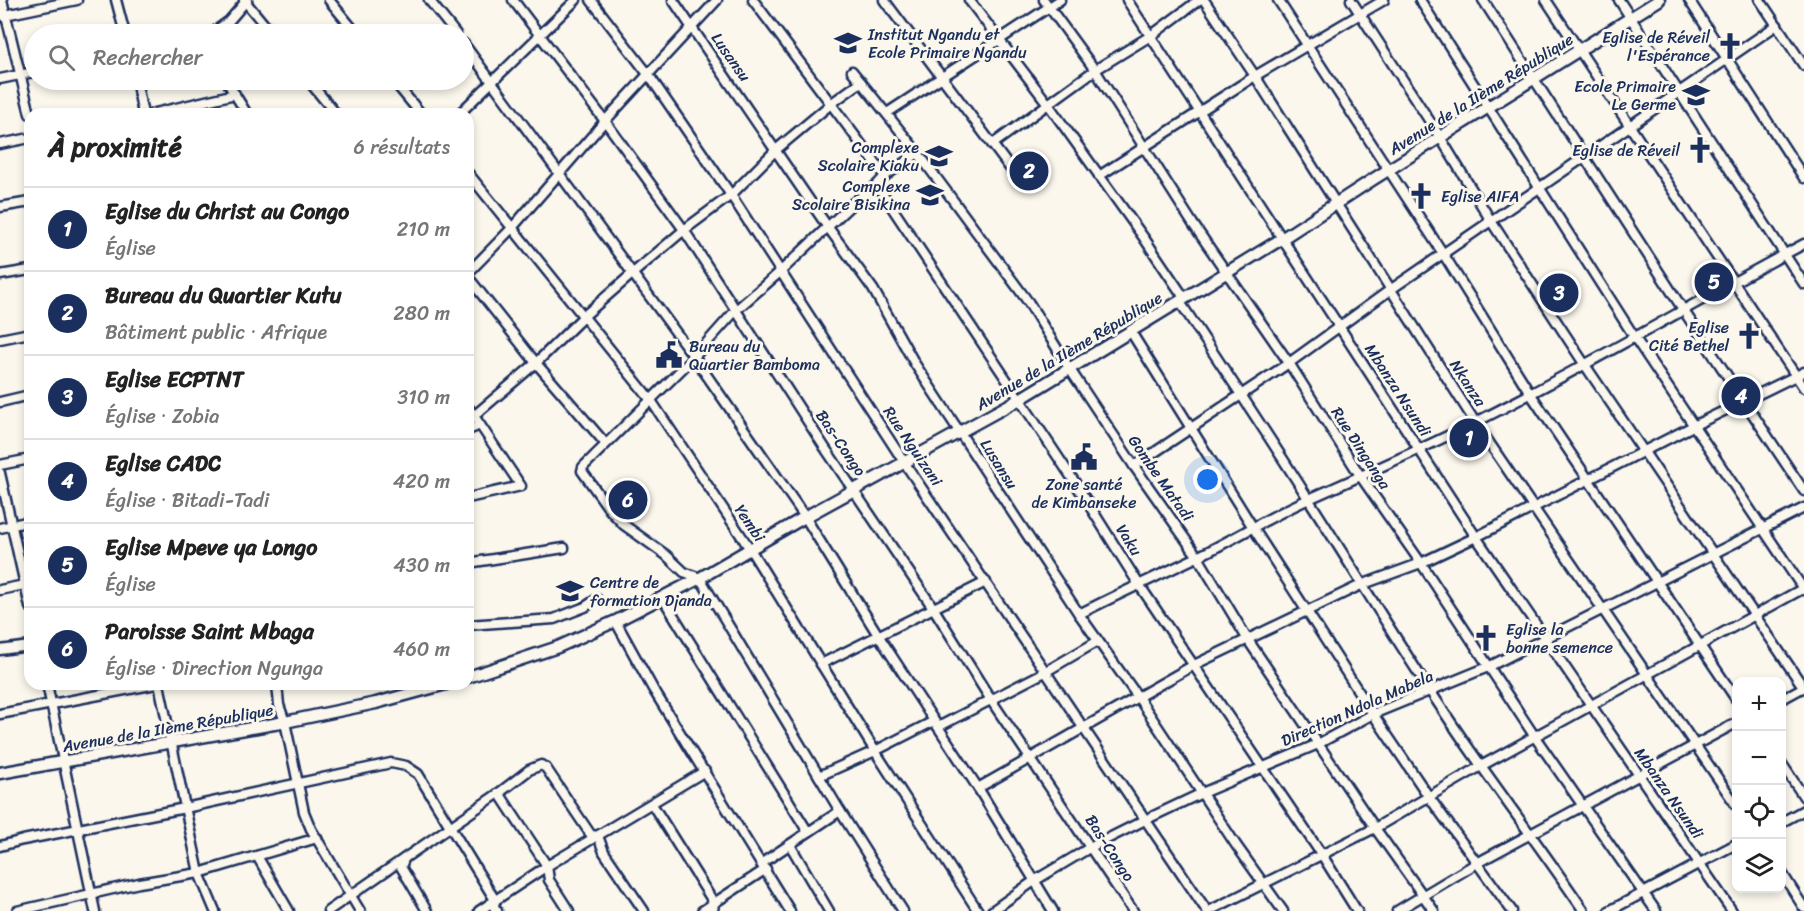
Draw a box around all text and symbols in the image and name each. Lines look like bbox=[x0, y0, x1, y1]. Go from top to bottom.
place label: Institut Ngandu et Ecole Primaire Ngandu bbox=[867, 20, 1027, 67]
place label: Eglise de Réveil l'Espérance bbox=[1602, 23, 1710, 70]
search box bbox=[24, 24, 474, 90]
street label: Avenue de la IIème République bbox=[1382, 25, 1579, 163]
street label: Lusansu bbox=[703, 26, 759, 88]
school or university icon: Institut Ngandu et Ecole Primaire Ngandu bbox=[833, 28, 863, 58]
church icon: Eglise de Réveil l'Espérance bbox=[1715, 31, 1745, 61]
text: Rechercher bbox=[93, 38, 203, 77]
icon: search bbox=[45, 41, 78, 74]
place label: Ecole Primaire Le Germe bbox=[1574, 72, 1676, 119]
school or university icon: Ecole Primaire Le Germe bbox=[1681, 80, 1711, 110]
text: À proximité bbox=[48, 124, 182, 170]
text: 6 résultats bbox=[354, 130, 450, 165]
place label: Complexe Scolaire Kiaku bbox=[818, 133, 919, 180]
church icon: Eglise de Réveil bbox=[1685, 135, 1715, 165]
place label: Eglise de Réveil bbox=[1572, 136, 1680, 165]
school or university icon: Complexe Scolaire Kiaku bbox=[924, 141, 954, 171]
pin: 2 bbox=[1010, 148, 1048, 194]
place label: Complexe Scolaire Bisikina bbox=[792, 172, 911, 219]
school or university icon: Complexe Scolaire Bisikina bbox=[915, 180, 945, 210]
church icon: Eglise AIFA bbox=[1406, 181, 1436, 211]
place label: Eglise AIFA bbox=[1441, 182, 1519, 211]
text: Eglise du Christ au Congo bbox=[105, 192, 349, 231]
text: 1 bbox=[63, 212, 72, 247]
text: 210 m bbox=[397, 212, 450, 247]
text: Église bbox=[105, 231, 156, 266]
pin: 5 bbox=[1694, 260, 1734, 304]
pin: 3 bbox=[1540, 270, 1578, 316]
text: Bureau du Quartier Kutu bbox=[105, 276, 342, 315]
street label: Avenue de la IIème République bbox=[969, 284, 1168, 419]
text: 2 bbox=[62, 296, 73, 331]
text: 280 m bbox=[393, 296, 450, 331]
place label: Eglise Cité Bethel bbox=[1649, 313, 1729, 360]
text: Bâtiment public · Afrique bbox=[105, 315, 327, 350]
church icon: Eglise Cité Bethel bbox=[1734, 321, 1764, 351]
place label: Bureau du Quartier Bamboma bbox=[689, 332, 820, 379]
street label: Mbanza Nsundi bbox=[1357, 337, 1440, 443]
public building icon: Bureau du Quartier Bamboma bbox=[654, 340, 684, 370]
street label: Nkanza bbox=[1442, 353, 1495, 413]
text: Eglise ECPTNT bbox=[105, 360, 243, 399]
pin: 4 bbox=[1722, 374, 1760, 418]
text: 3 bbox=[62, 380, 73, 415]
text: 310 m bbox=[397, 380, 450, 415]
text: Église · Zobia bbox=[105, 399, 219, 434]
street label: Rue Nguizani bbox=[875, 400, 951, 493]
street label: Rue Dinganga bbox=[1323, 401, 1399, 496]
street label: Bas-Congo bbox=[808, 404, 874, 483]
pin: 1 bbox=[1450, 416, 1488, 460]
street label: Gombe Matadi bbox=[1120, 429, 1202, 528]
street label: Lusansu bbox=[972, 433, 1026, 495]
public building icon: Zone santé de Kimbanseke bbox=[1069, 442, 1099, 472]
text: Eglise CADC bbox=[105, 444, 221, 483]
text: 4 bbox=[61, 464, 74, 499]
text: 420 m bbox=[393, 464, 450, 499]
your location bbox=[1193, 465, 1222, 494]
place label: Zone santé de Kimbanseke bbox=[1032, 470, 1136, 517]
pin: 6 bbox=[608, 478, 648, 522]
text: Église · Bitadi-Tadi bbox=[105, 483, 269, 518]
street label: Yembi bbox=[727, 498, 774, 548]
street label: Vaku bbox=[1108, 518, 1150, 562]
text: Eglise Mpeve ya Longo bbox=[105, 528, 317, 567]
text: 5 bbox=[61, 548, 74, 583]
text: 430 m bbox=[393, 548, 450, 583]
text: Église bbox=[105, 567, 156, 602]
place label: Centre de formation Djanda bbox=[590, 568, 712, 615]
school or university icon: Centre de formation Djanda bbox=[555, 576, 585, 606]
text: Paroisse Saint Mbaga bbox=[105, 612, 314, 651]
place label: Eglise la bonne semence bbox=[1506, 615, 1613, 662]
church icon: Eglise la bonne semence bbox=[1471, 623, 1501, 653]
text: 6 bbox=[62, 632, 73, 667]
text: 460 m bbox=[393, 632, 450, 667]
text: Église · Direction Ngunga bbox=[105, 651, 323, 686]
street label: Direction Ndola Mabela bbox=[1276, 661, 1438, 755]
map controls bbox=[1732, 677, 1786, 893]
button: + bbox=[1732, 677, 1786, 731]
street label: Avenue de la IIème République bbox=[59, 695, 276, 761]
button: − bbox=[1732, 731, 1786, 785]
street label: Mbanza Nsundi bbox=[1626, 741, 1712, 846]
button: locate bbox=[1732, 785, 1786, 839]
street label: Bas-Congo bbox=[1077, 808, 1143, 888]
button: layers bbox=[1732, 839, 1786, 893]

